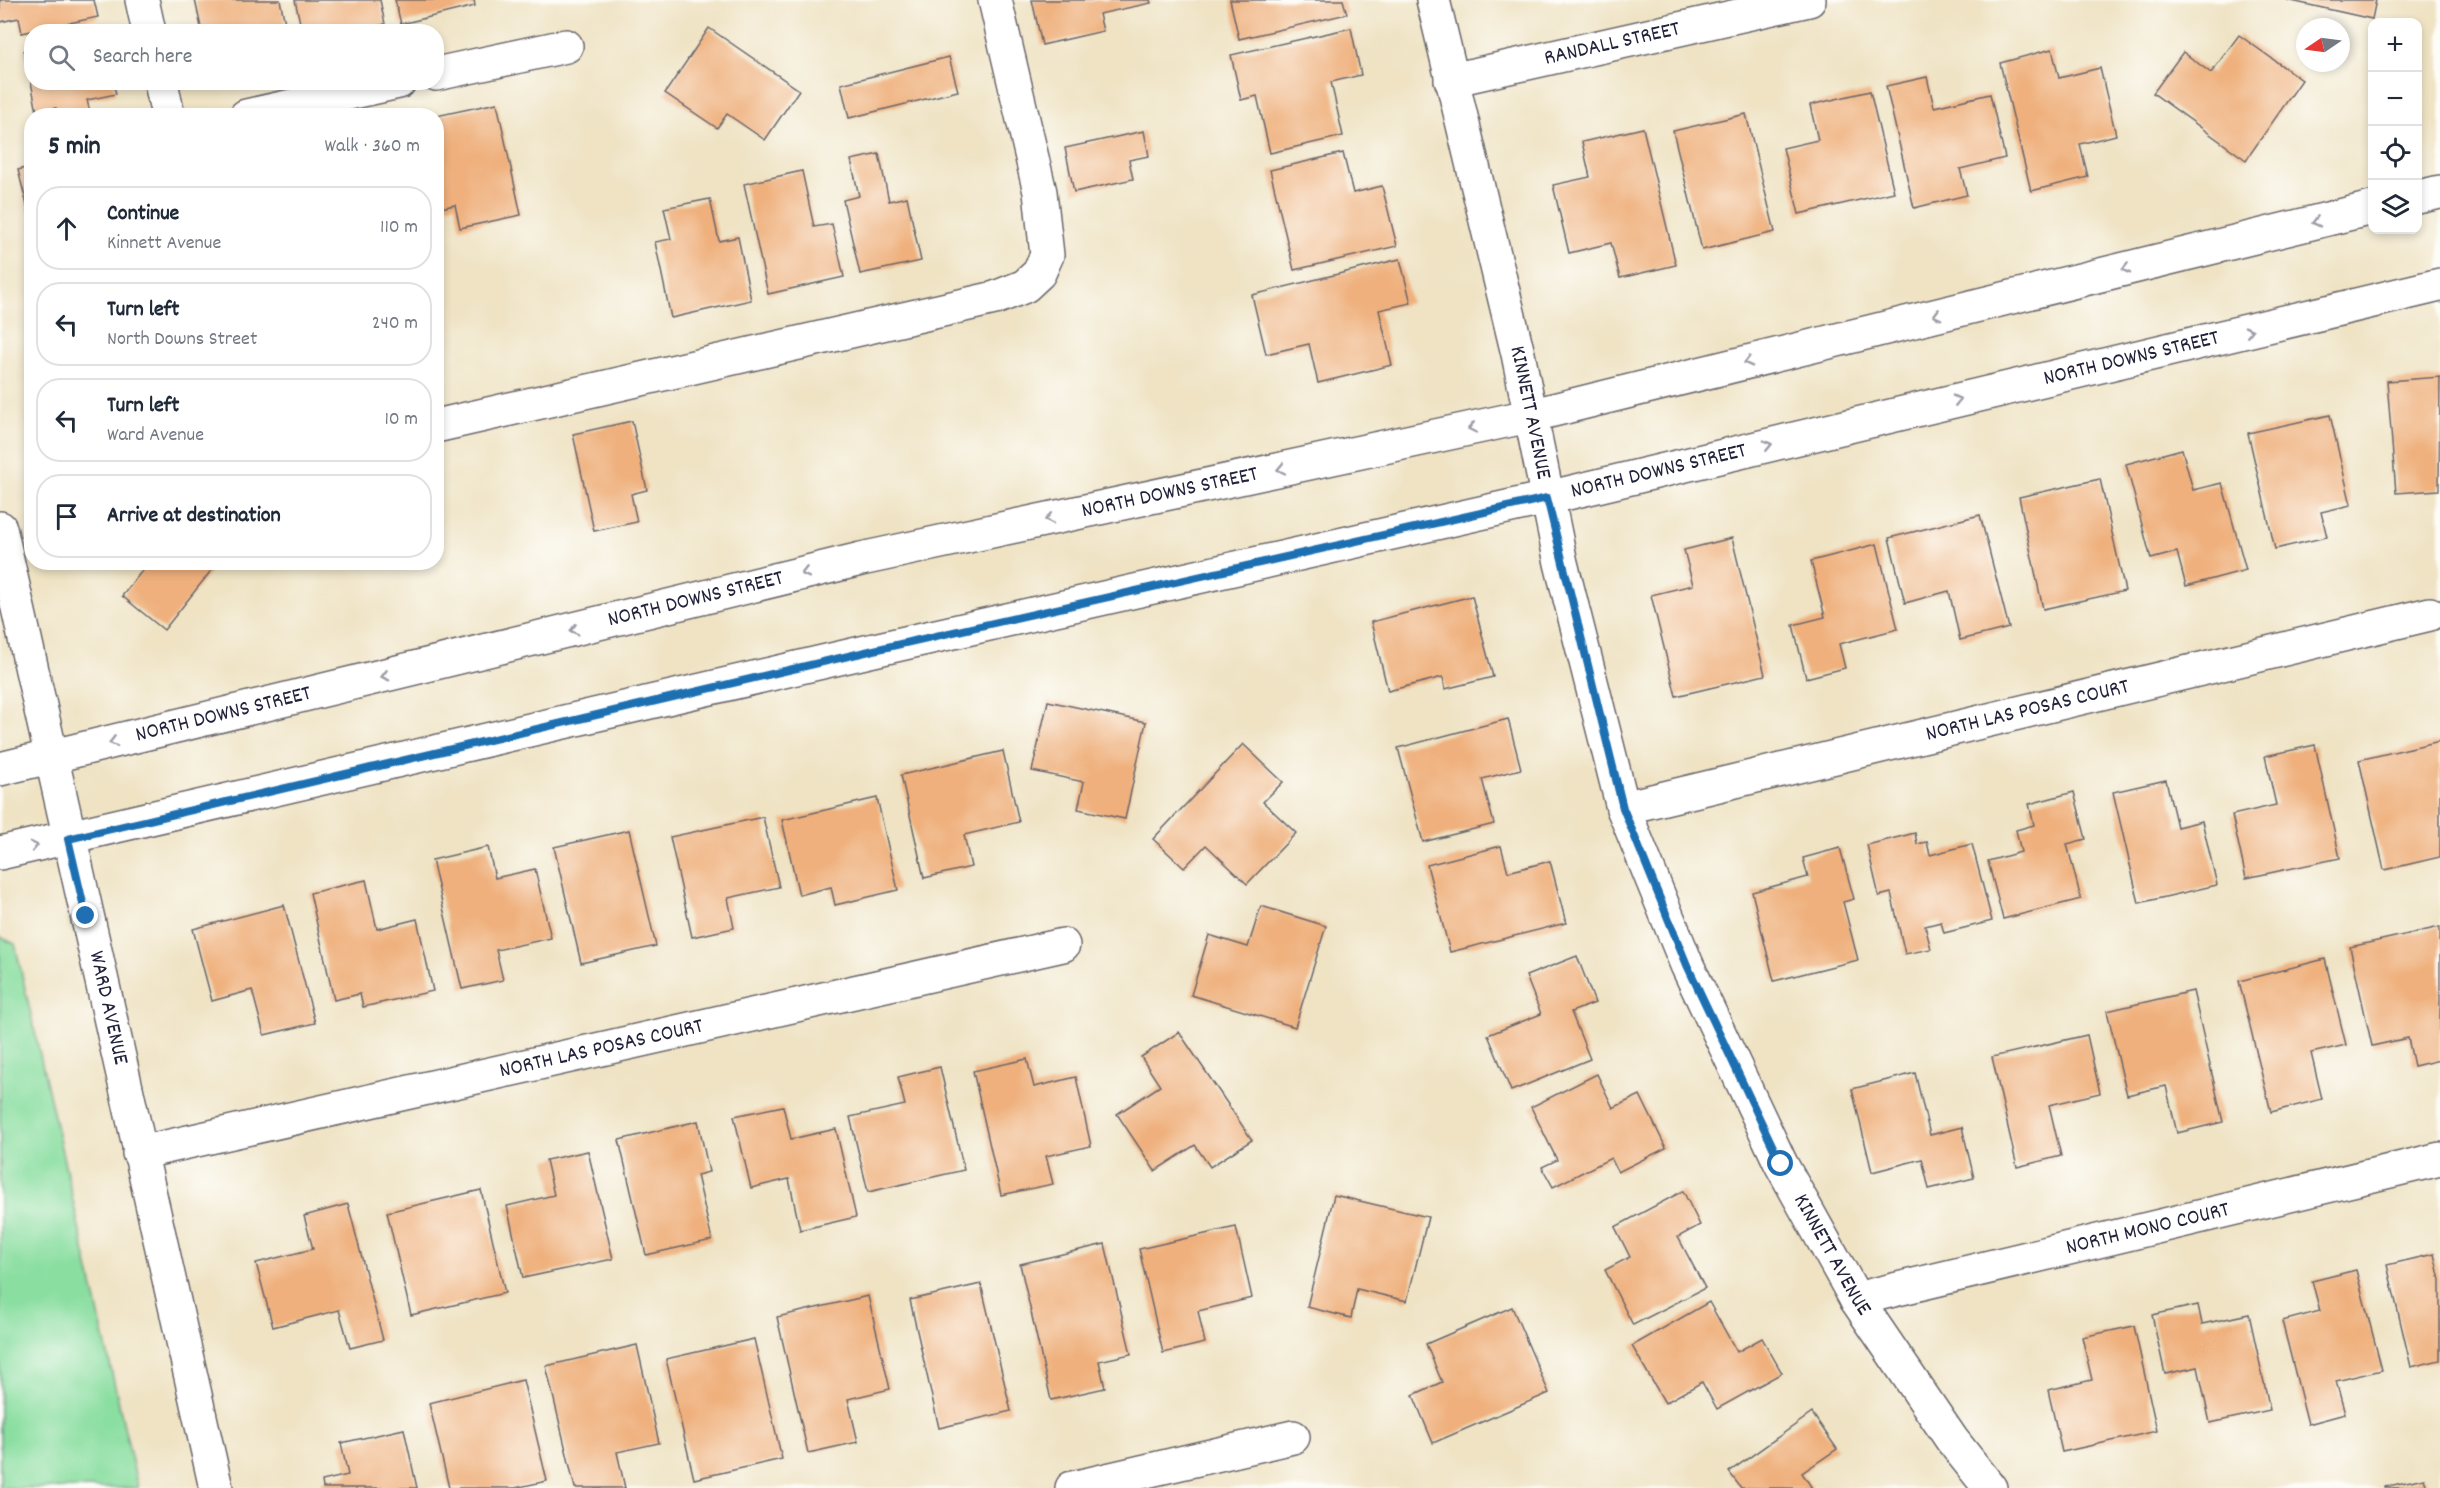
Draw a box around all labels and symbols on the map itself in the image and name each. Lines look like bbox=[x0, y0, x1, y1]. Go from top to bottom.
street label: RANDALL STREET bbox=[1541, 14, 1683, 74]
north arrow bbox=[2296, 18, 2350, 72]
one-way arrow bbox=[2311, 215, 2321, 228]
one-way arrow bbox=[2122, 261, 2132, 274]
one-way arrow bbox=[1932, 308, 1942, 321]
street label: NORTH DOWNS STREET bbox=[2040, 323, 2223, 395]
one-way arrow bbox=[2244, 325, 2254, 338]
street label: KINNETT AVENUE bbox=[1501, 343, 1559, 482]
one-way arrow bbox=[1743, 354, 1753, 367]
one-way arrow bbox=[1952, 395, 1962, 408]
one-way arrow bbox=[1467, 421, 1477, 434]
street label: NORTH DOWNS STREET bbox=[1568, 435, 1750, 507]
one-way arrow bbox=[1762, 440, 1772, 453]
street label: NORTH DOWNS STREET bbox=[1079, 459, 1261, 527]
one-way arrow bbox=[1276, 462, 1286, 475]
one-way arrow bbox=[1045, 512, 1055, 525]
street label: NORTH DOWNS STREET bbox=[605, 563, 787, 636]
one-way arrow bbox=[800, 566, 810, 579]
one-way arrow bbox=[570, 622, 580, 635]
one-way arrow bbox=[380, 669, 390, 682]
street label: NORTH LAS POSAS COURT bbox=[1923, 671, 2132, 750]
street label: NORTH DOWNS STREET bbox=[132, 678, 315, 751]
one-way arrow bbox=[108, 735, 118, 748]
one-way arrow bbox=[29, 840, 39, 853]
route end bbox=[72, 902, 98, 928]
street label: WARD AVENUE bbox=[80, 948, 136, 1068]
street label: NORTH LAS POSAS COURT bbox=[497, 1011, 706, 1087]
route start bbox=[1767, 1150, 1793, 1176]
street label: KINNETT AVENUE bbox=[1785, 1188, 1879, 1322]
street label: NORTH MONO COURT bbox=[2063, 1194, 2233, 1264]

